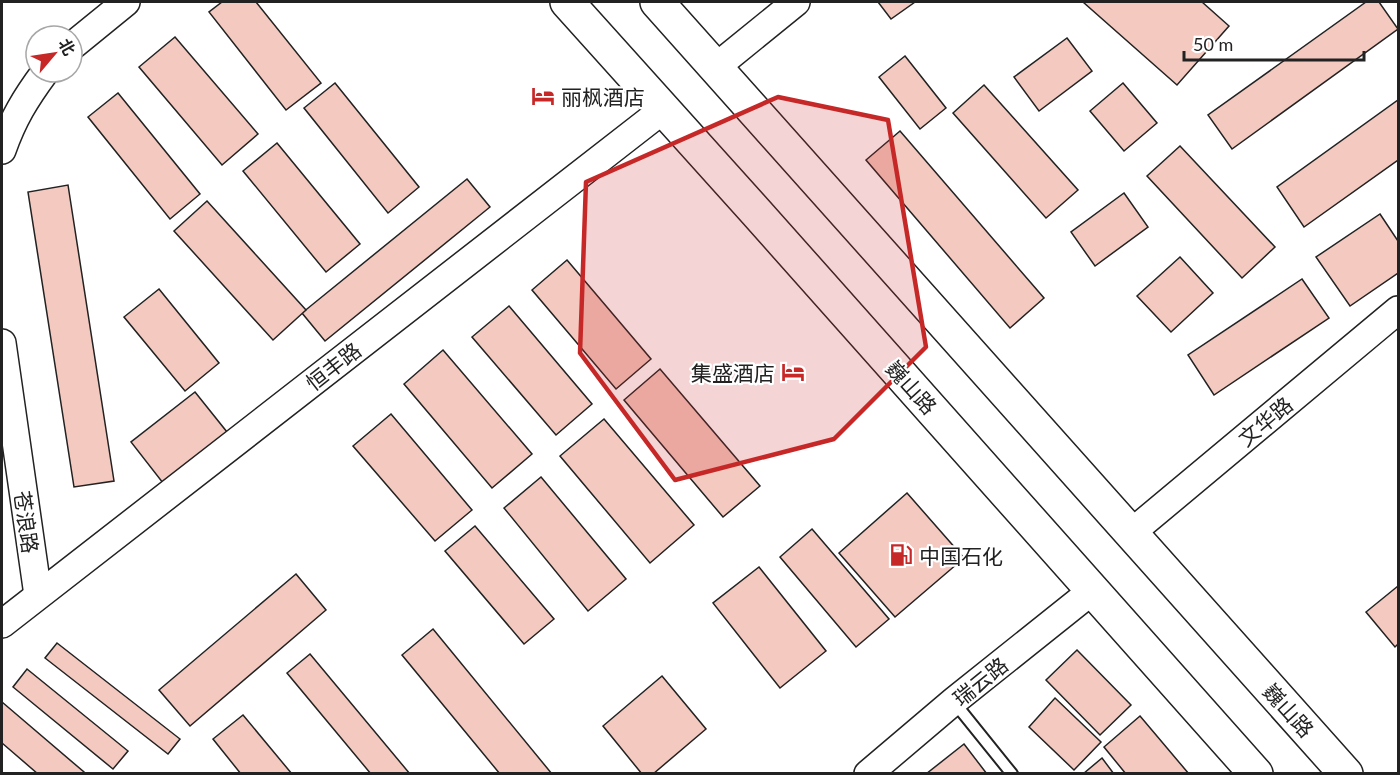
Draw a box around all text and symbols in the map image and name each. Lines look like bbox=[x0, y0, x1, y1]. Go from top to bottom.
north arrow bbox=[24, 24, 84, 84]
scale bar bbox=[1184, 24, 1364, 62]
text: 50 m bbox=[1193, 33, 1233, 55]
text: 北 bbox=[55, 35, 80, 58]
hotel icon: 丽枫酒店 bbox=[530, 83, 556, 109]
place label: 丽枫酒店 bbox=[561, 84, 645, 109]
street label: 恒丰路 bbox=[300, 337, 366, 395]
street label: 巍山路 bbox=[882, 355, 942, 419]
hotel icon: 集盛酒店 bbox=[780, 359, 806, 385]
place label: 集盛酒店 bbox=[691, 360, 775, 385]
street label: 文华路 bbox=[1233, 391, 1297, 451]
street label: 苍浪路 bbox=[10, 489, 44, 555]
fuel station icon: 中国石化 bbox=[888, 542, 914, 568]
place label: 中国石化 bbox=[919, 543, 1003, 568]
street label: 瑞云路 bbox=[948, 651, 1012, 711]
street label: 巍山路 bbox=[1259, 678, 1319, 742]

